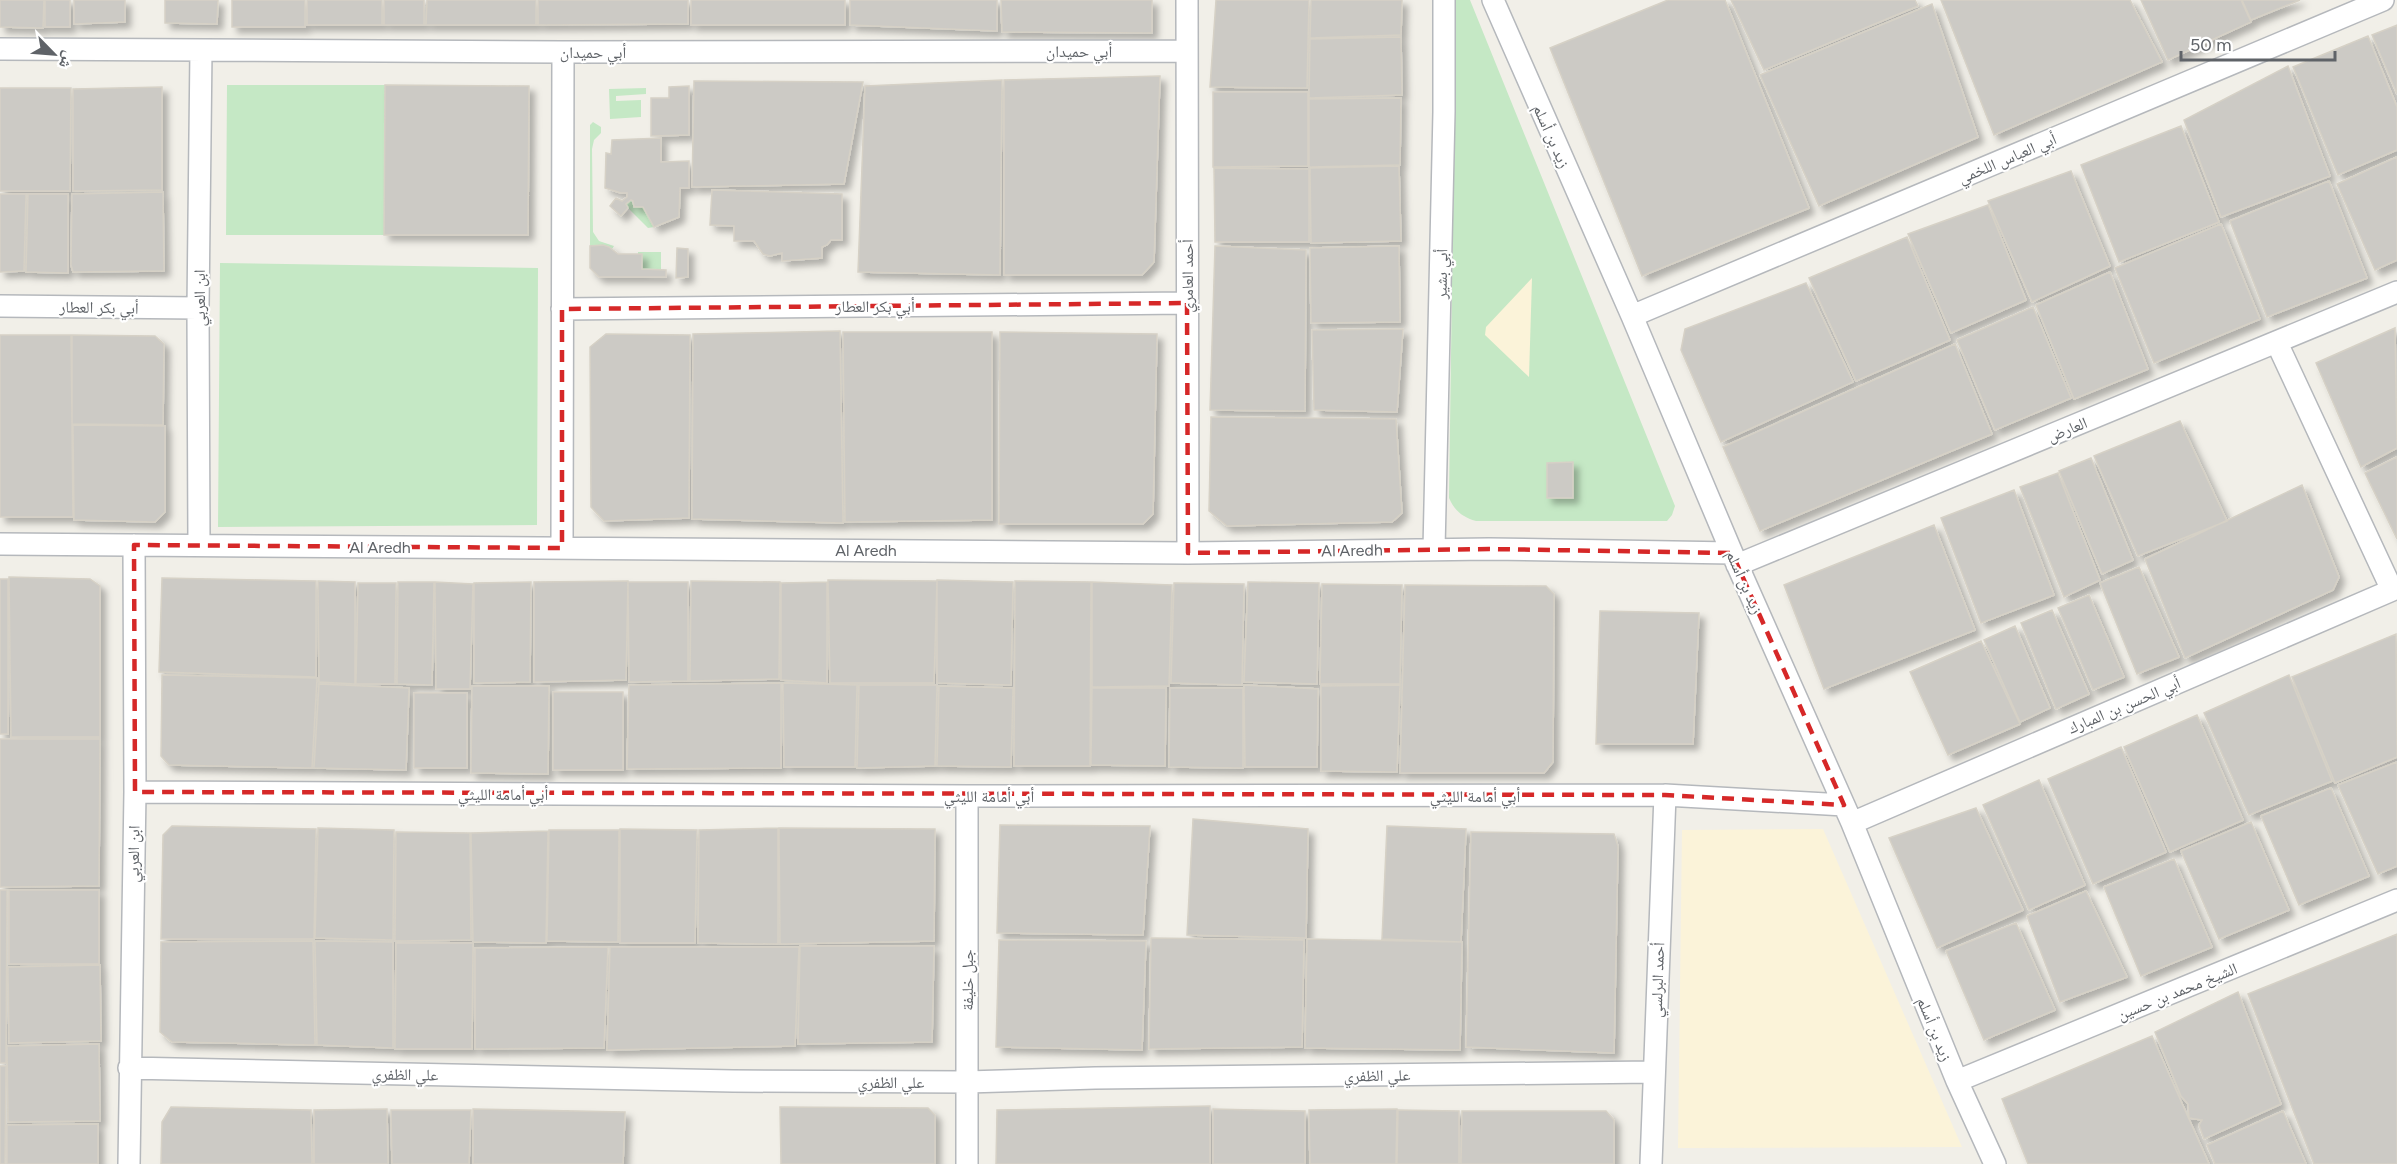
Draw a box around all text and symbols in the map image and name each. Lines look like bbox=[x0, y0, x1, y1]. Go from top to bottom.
north arrow bbox=[24, 24, 84, 84]
scale bar bbox=[2181, 24, 2336, 62]
text: 50 m bbox=[2190, 34, 2232, 56]
street label: أبي حميدان bbox=[1046, 42, 1112, 64]
street label: أبي حميدان bbox=[560, 43, 626, 65]
text: ش bbox=[55, 48, 79, 72]
street label: زيد بن أسلم bbox=[1528, 101, 1574, 171]
street label: أبي العباس اللخمي bbox=[1955, 129, 2061, 191]
street label: أحمد العامري bbox=[1178, 239, 1200, 313]
street label: أبي بشير bbox=[1432, 249, 1455, 300]
street label: ابن العربي bbox=[190, 269, 212, 327]
street label: أبي بكر العطار bbox=[58, 297, 139, 321]
street label: أبي بكر العطار bbox=[834, 297, 915, 319]
street label: العارض bbox=[2044, 413, 2090, 447]
street label: Al Aredh bbox=[349, 538, 411, 557]
street label: Al Aredh bbox=[1321, 540, 1383, 561]
street label: Al Aredh bbox=[835, 541, 897, 560]
street label: زيد بن أسلم bbox=[1721, 547, 1767, 617]
street label: أبي الحسن بن المبارك bbox=[2065, 673, 2184, 741]
street label: أبي أمامة الليثي bbox=[458, 785, 548, 807]
street label: أبي أمامة الليثي bbox=[944, 787, 1034, 809]
street label: أبي أمامة الليثي bbox=[1430, 787, 1520, 809]
street label: ابن العربي bbox=[124, 825, 147, 883]
street label: أحمد البرلسي bbox=[1647, 942, 1671, 1018]
street label: جبل خليفة bbox=[958, 949, 978, 1011]
street label: الشيخ محمد بن حسين bbox=[2114, 959, 2240, 1025]
street label: زيد بن أسلم bbox=[1912, 994, 1956, 1064]
street label: علي الظفري bbox=[371, 1064, 439, 1088]
street label: علي الظفري bbox=[1343, 1065, 1411, 1089]
street label: علي الظفري bbox=[858, 1073, 924, 1095]

